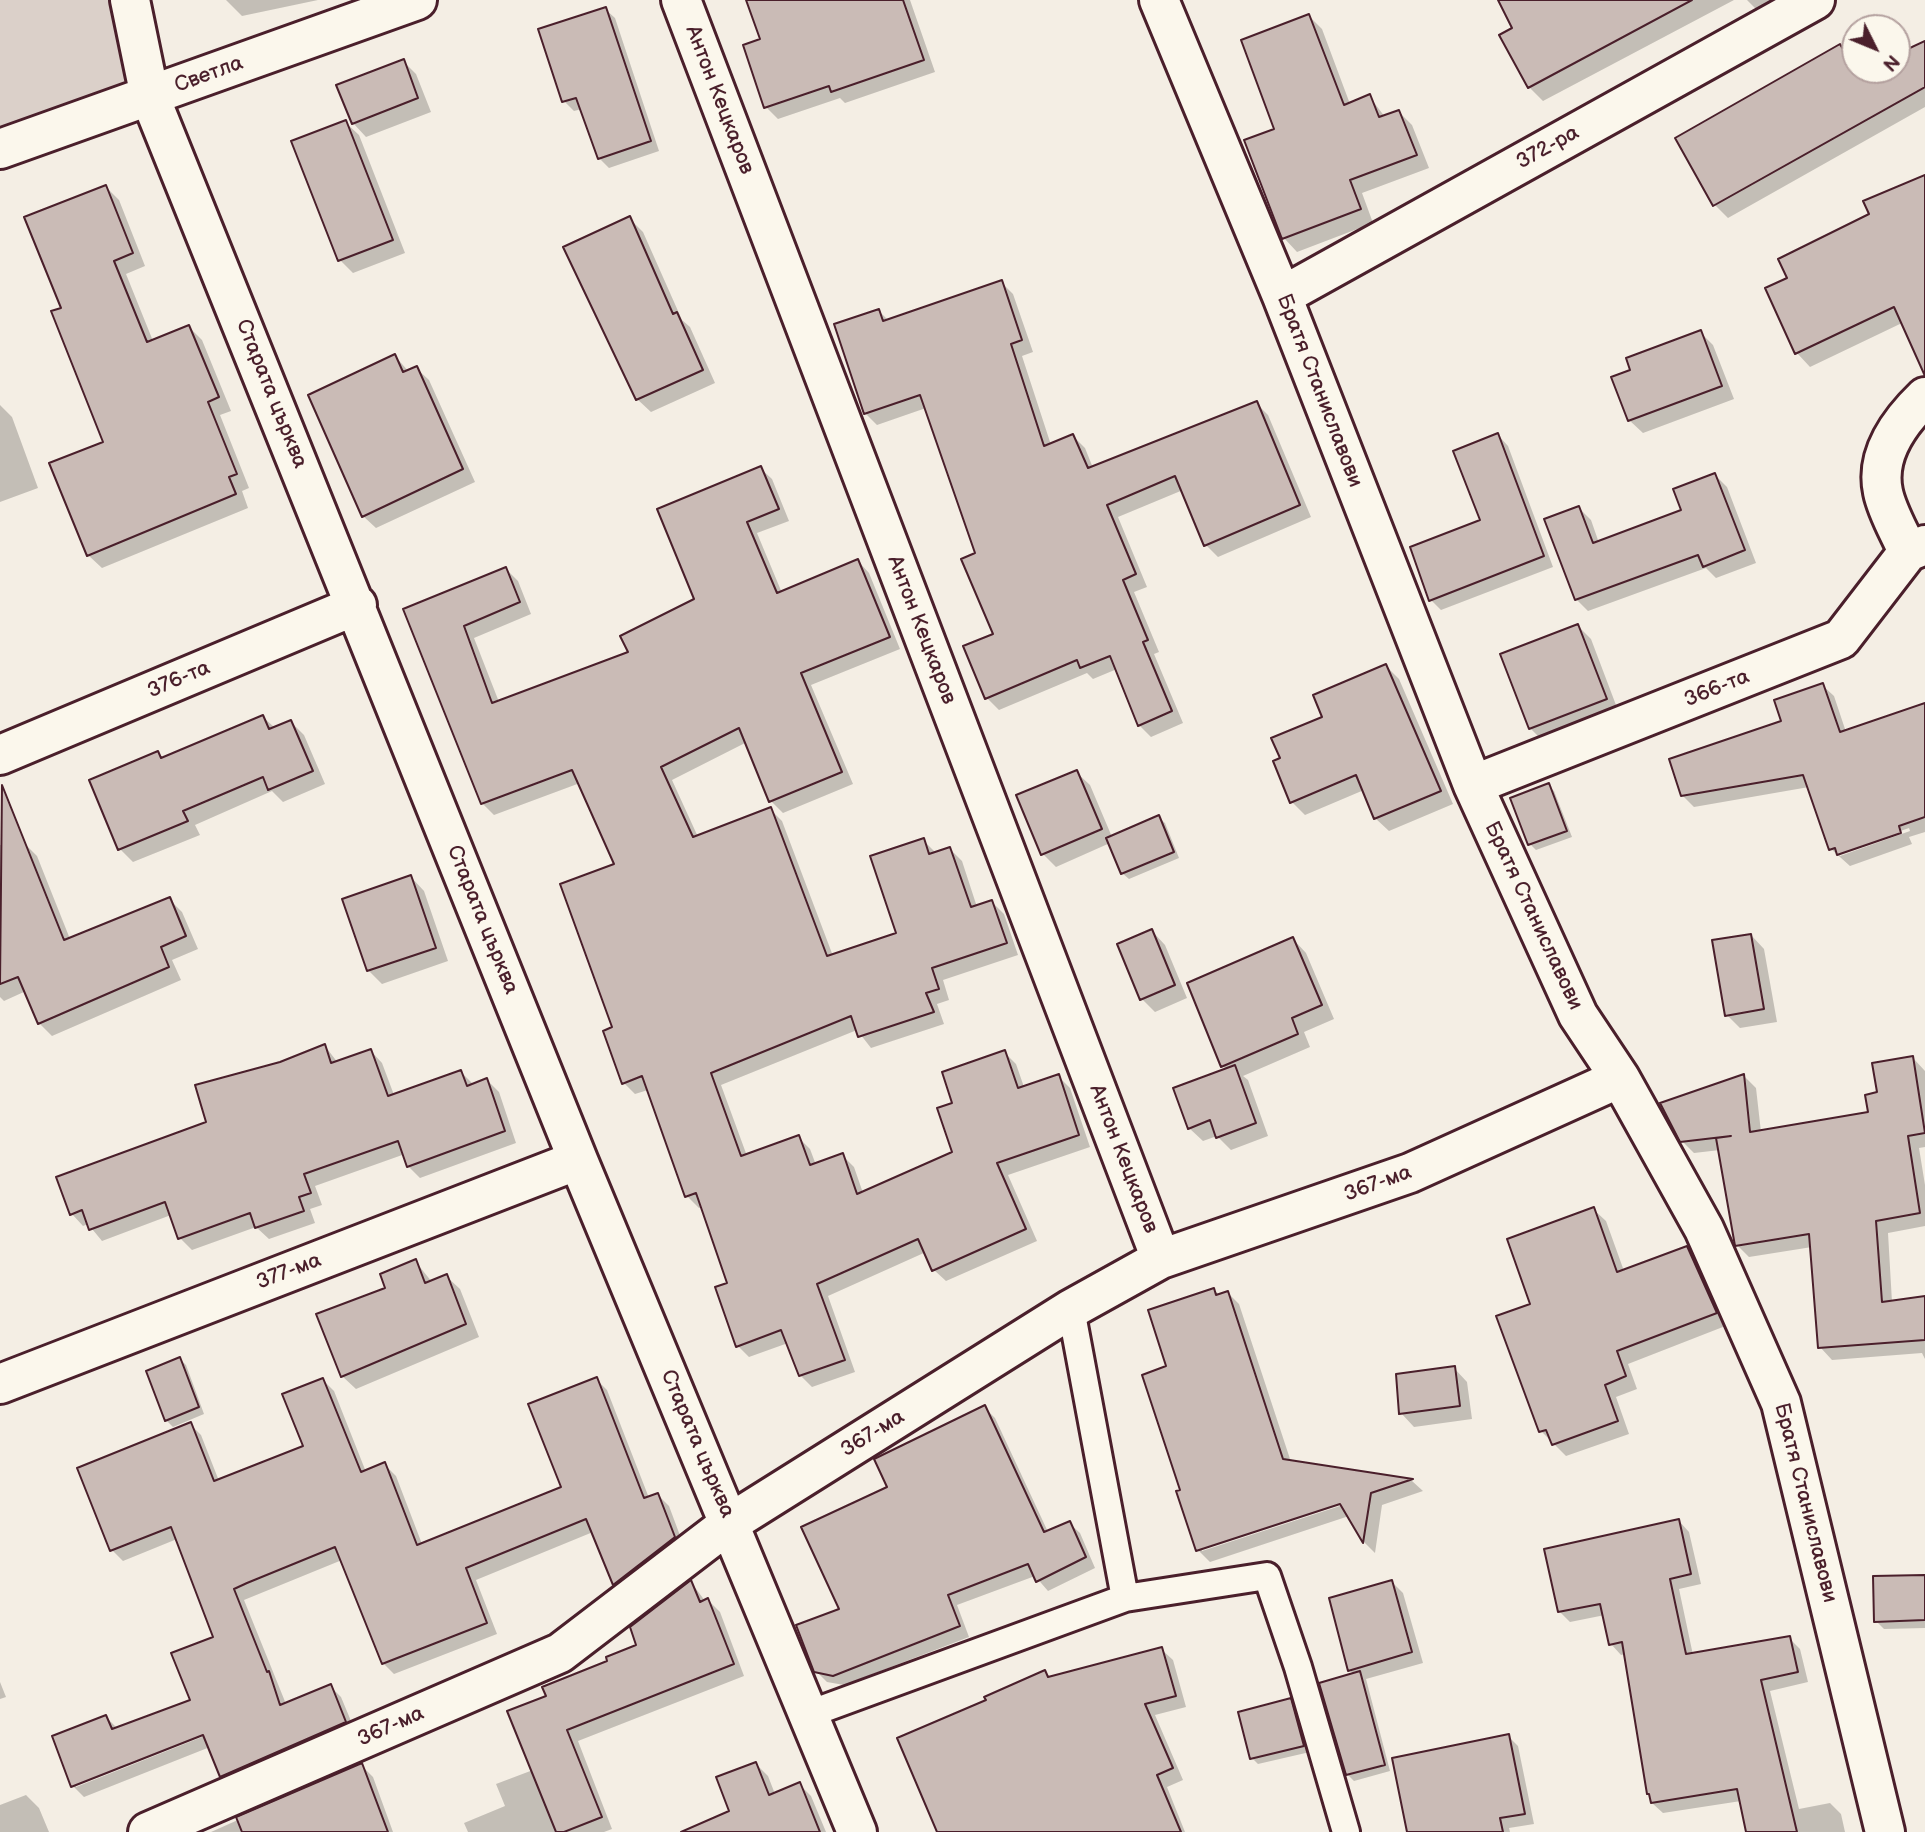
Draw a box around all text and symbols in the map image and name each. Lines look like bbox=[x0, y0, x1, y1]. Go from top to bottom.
north arrow bbox=[1841, 14, 1911, 84]
street label: Антон Кецкаров bbox=[679, 22, 759, 178]
text: N bbox=[1877, 49, 1904, 75]
street label: Светла bbox=[171, 51, 247, 99]
street label: 372-ра bbox=[1512, 121, 1584, 175]
street label: Братя Станиславови bbox=[1271, 291, 1367, 491]
street label: Старата църква bbox=[230, 316, 312, 472]
street label: Антон Кецкаров bbox=[881, 552, 961, 708]
street label: 376-та bbox=[144, 656, 214, 704]
street label: 366-та bbox=[1681, 665, 1753, 713]
street label: Братя Станиславови bbox=[1478, 818, 1588, 1014]
street label: Старата църква bbox=[441, 842, 523, 998]
street label: Антон Кецкаров bbox=[1083, 1081, 1163, 1237]
street label: 367-ма bbox=[1341, 1160, 1415, 1208]
street label: 377-ма bbox=[253, 1248, 325, 1296]
street label: Старата църква bbox=[654, 1366, 740, 1522]
street label: Братя Станиславови bbox=[1768, 1401, 1842, 1605]
street label: 367-ма bbox=[837, 1405, 909, 1463]
street label: 367-ма bbox=[354, 1701, 428, 1753]

